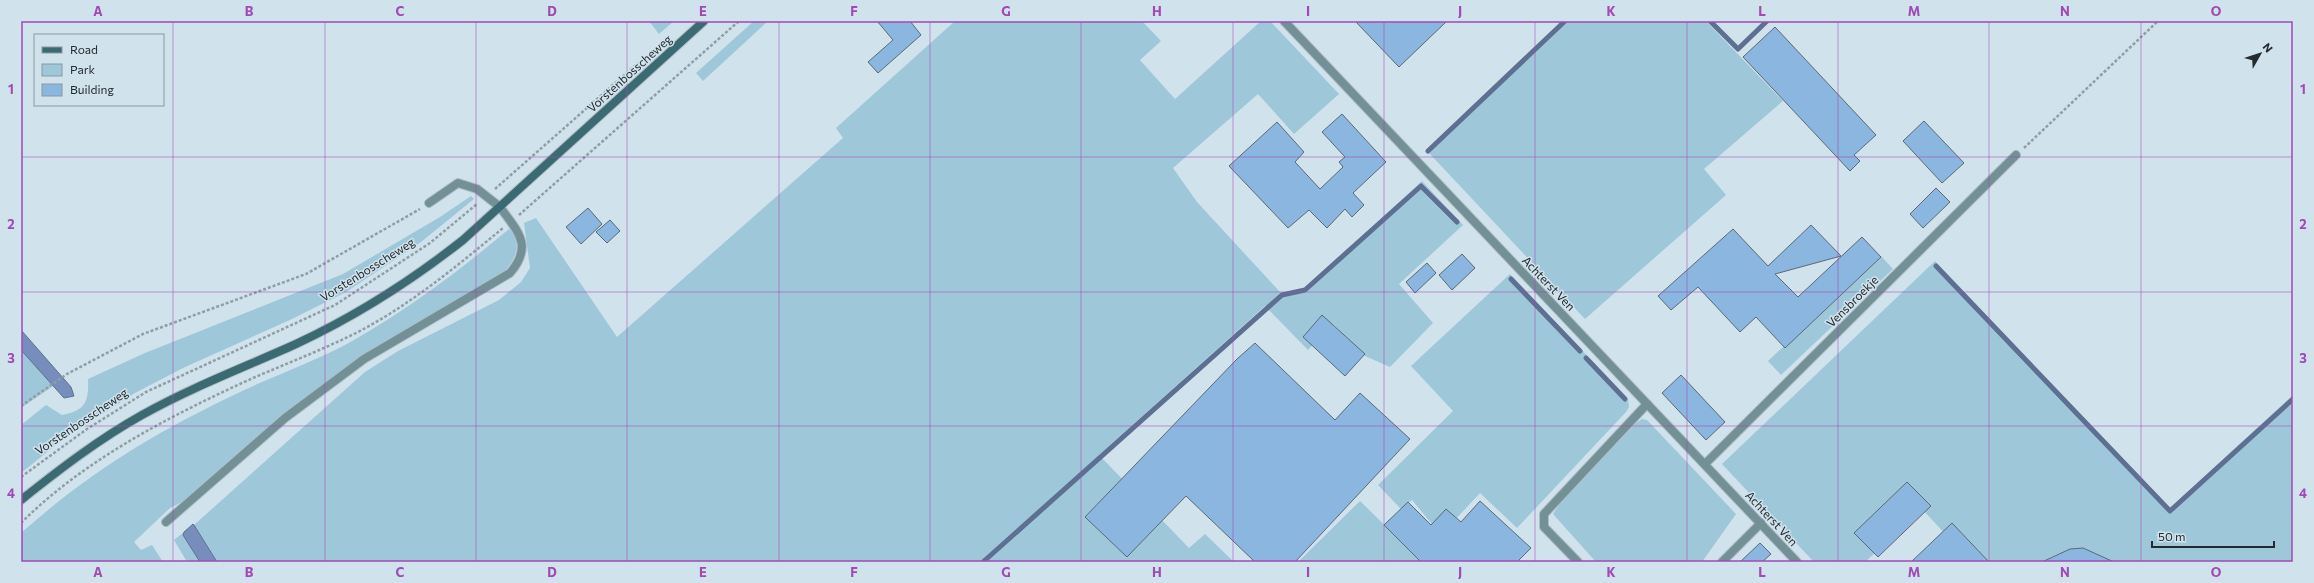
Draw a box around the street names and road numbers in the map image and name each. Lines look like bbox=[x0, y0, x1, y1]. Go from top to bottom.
street label: Vorstenbosscheweg bbox=[584, 31, 675, 115]
street label: Vorstenbosscheweg bbox=[317, 234, 417, 304]
street label: Achterst Ven bbox=[1520, 253, 1578, 313]
street label: Vensbroekje bbox=[1823, 272, 1881, 330]
street label: Vorstenbosscheweg bbox=[32, 384, 130, 457]
street label: Achterst Ven bbox=[1743, 488, 1801, 548]

